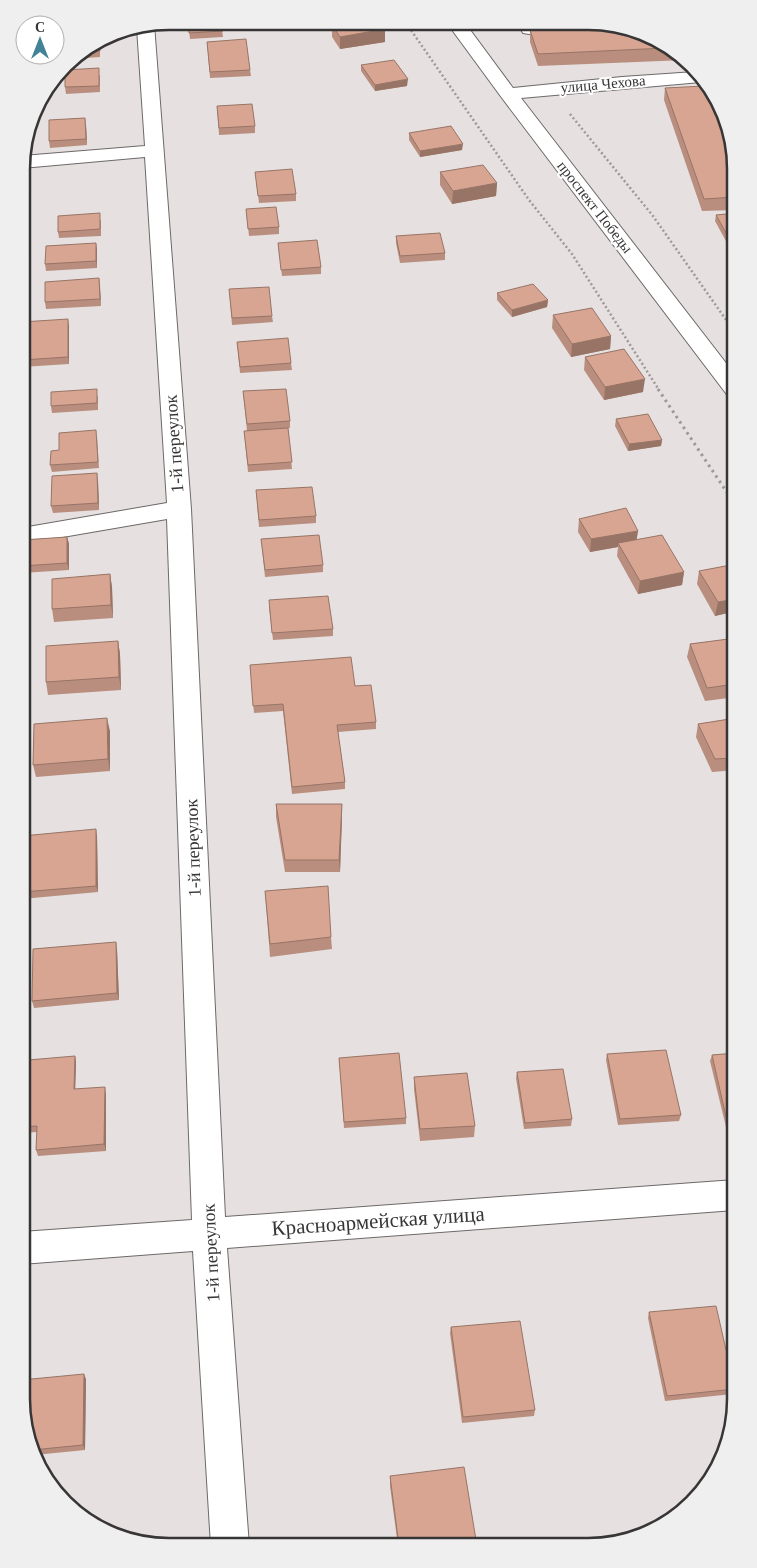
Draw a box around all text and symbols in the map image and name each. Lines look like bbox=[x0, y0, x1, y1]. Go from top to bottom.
north arrow bbox=[15, 15, 65, 65]
text: С bbox=[35, 20, 45, 35]
street label: улица Чехова bbox=[560, 72, 646, 96]
street label: проспект Победы bbox=[554, 158, 636, 256]
street label: 1-й переулок bbox=[161, 394, 187, 494]
street label: 1-й переулок bbox=[181, 798, 205, 897]
street label: Красноармейская улица bbox=[271, 1202, 486, 1240]
street label: 1-й переулок bbox=[198, 1203, 224, 1303]

